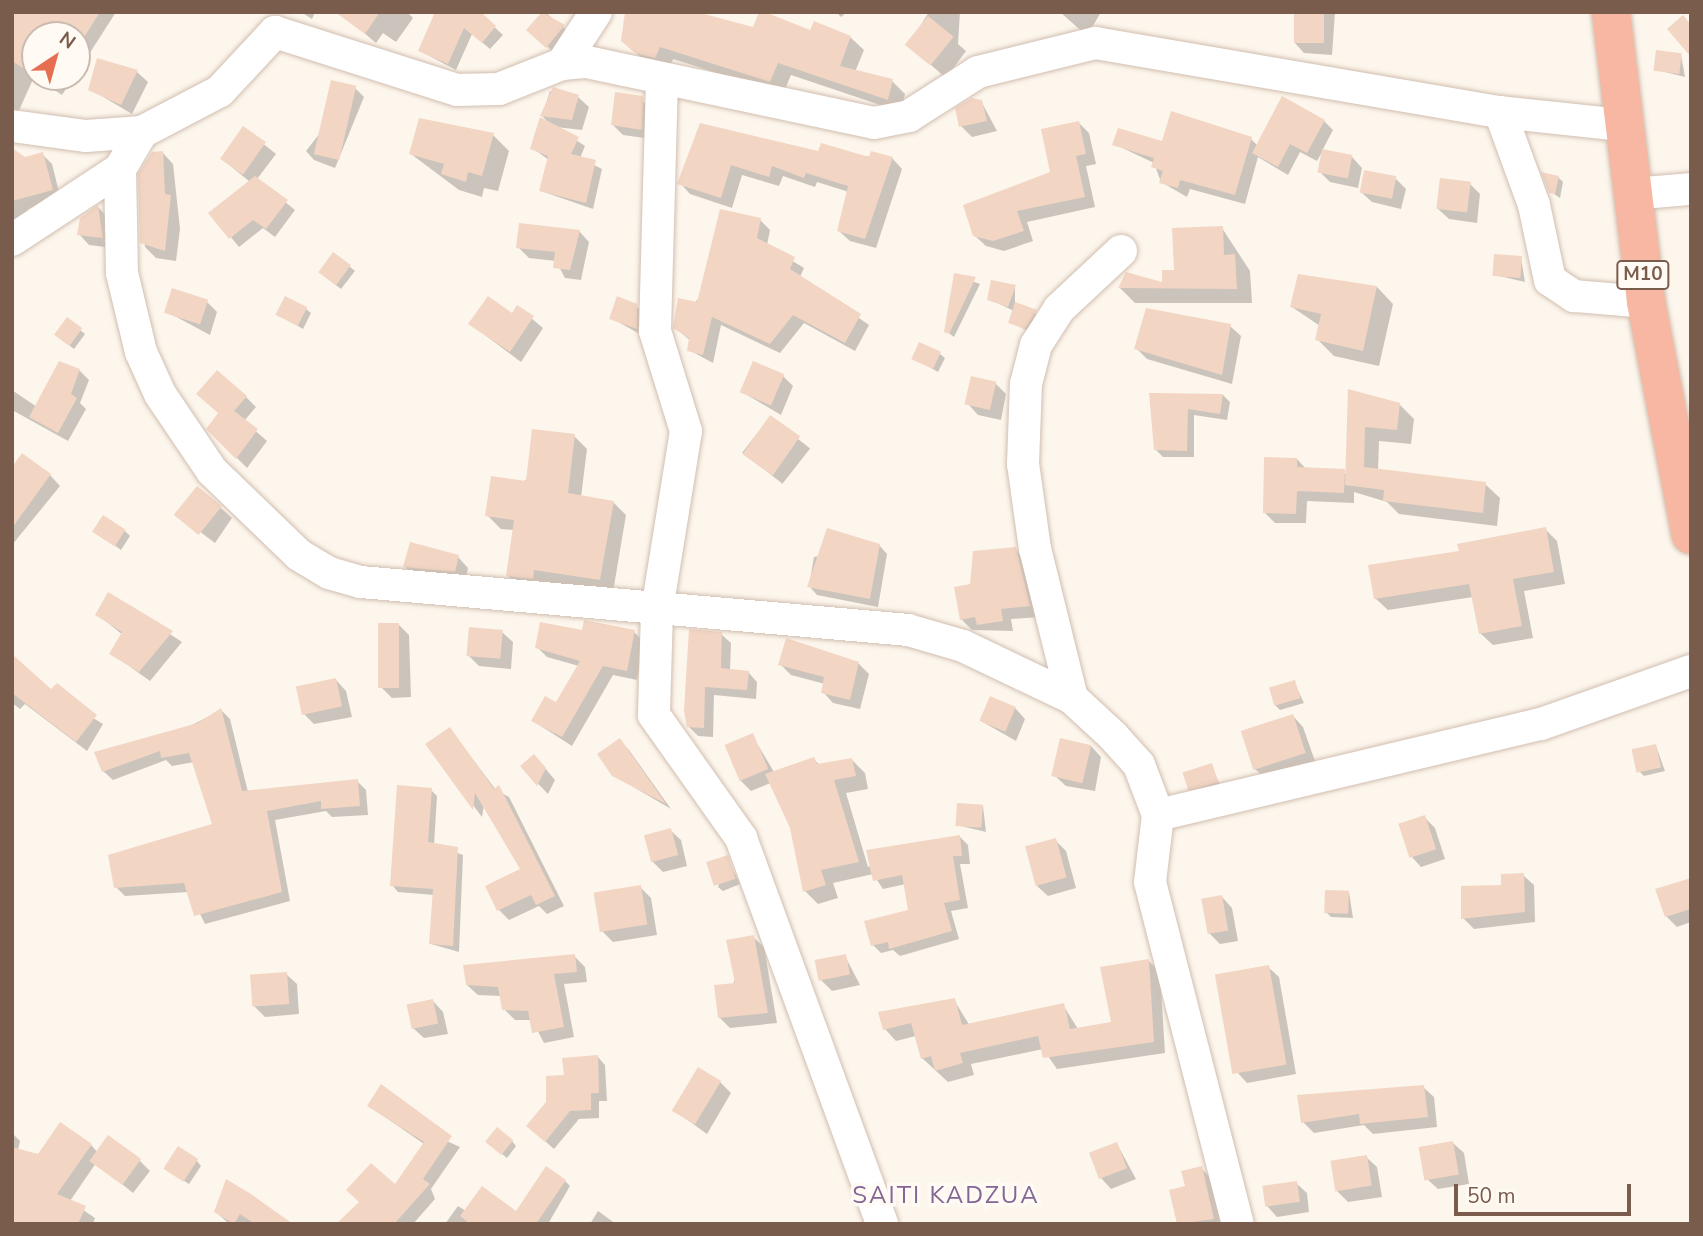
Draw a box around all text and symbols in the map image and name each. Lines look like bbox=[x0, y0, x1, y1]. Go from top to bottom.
north arrow bbox=[21, 21, 91, 91]
text: N bbox=[54, 26, 81, 55]
road number: M10 bbox=[1615, 260, 1671, 290]
scale bar bbox=[1458, 1170, 1635, 1214]
district label: SAITI KADZUA bbox=[854, 1182, 1038, 1210]
text: 50 m bbox=[1467, 1182, 1516, 1210]

